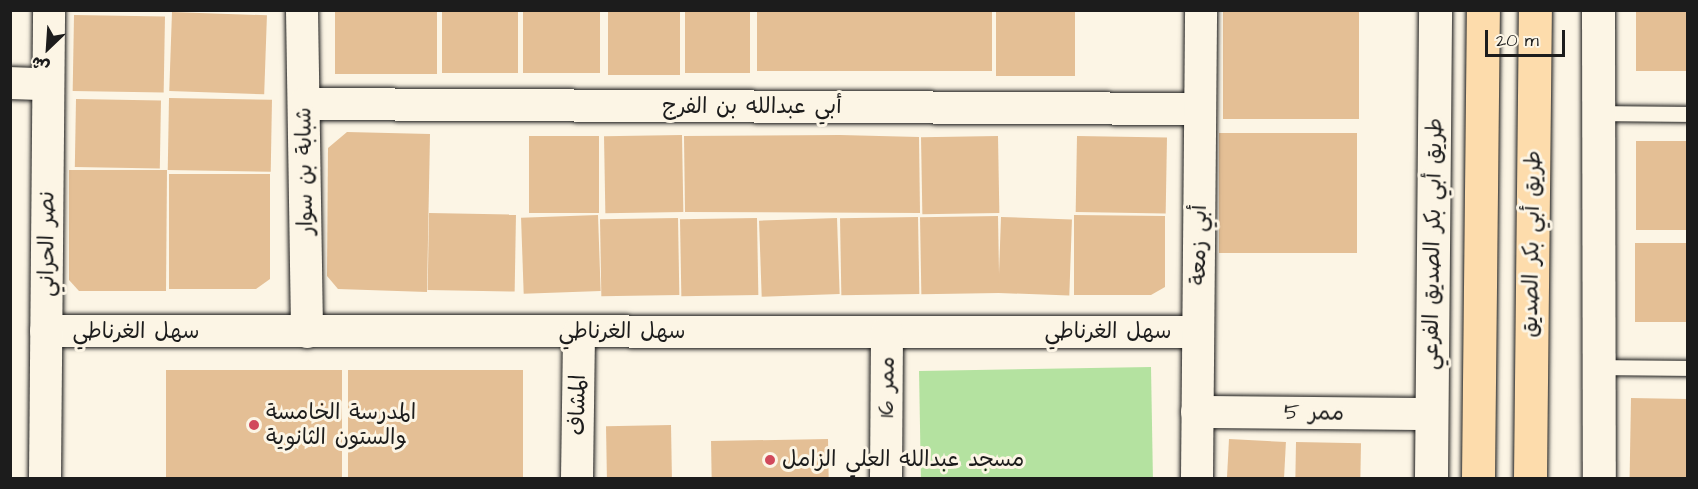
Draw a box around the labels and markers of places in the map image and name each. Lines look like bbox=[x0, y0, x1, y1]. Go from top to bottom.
place label: المدرسة الخامسة والستون الثانوية bbox=[266, 399, 416, 451]
marker: المدرسة الخامسة والستون الثانوية bbox=[247, 418, 261, 432]
place label: مسجد عبدالله العلي الزامل bbox=[782, 447, 1024, 473]
marker: مسجد عبدالله العلي الزامل bbox=[763, 453, 777, 467]

